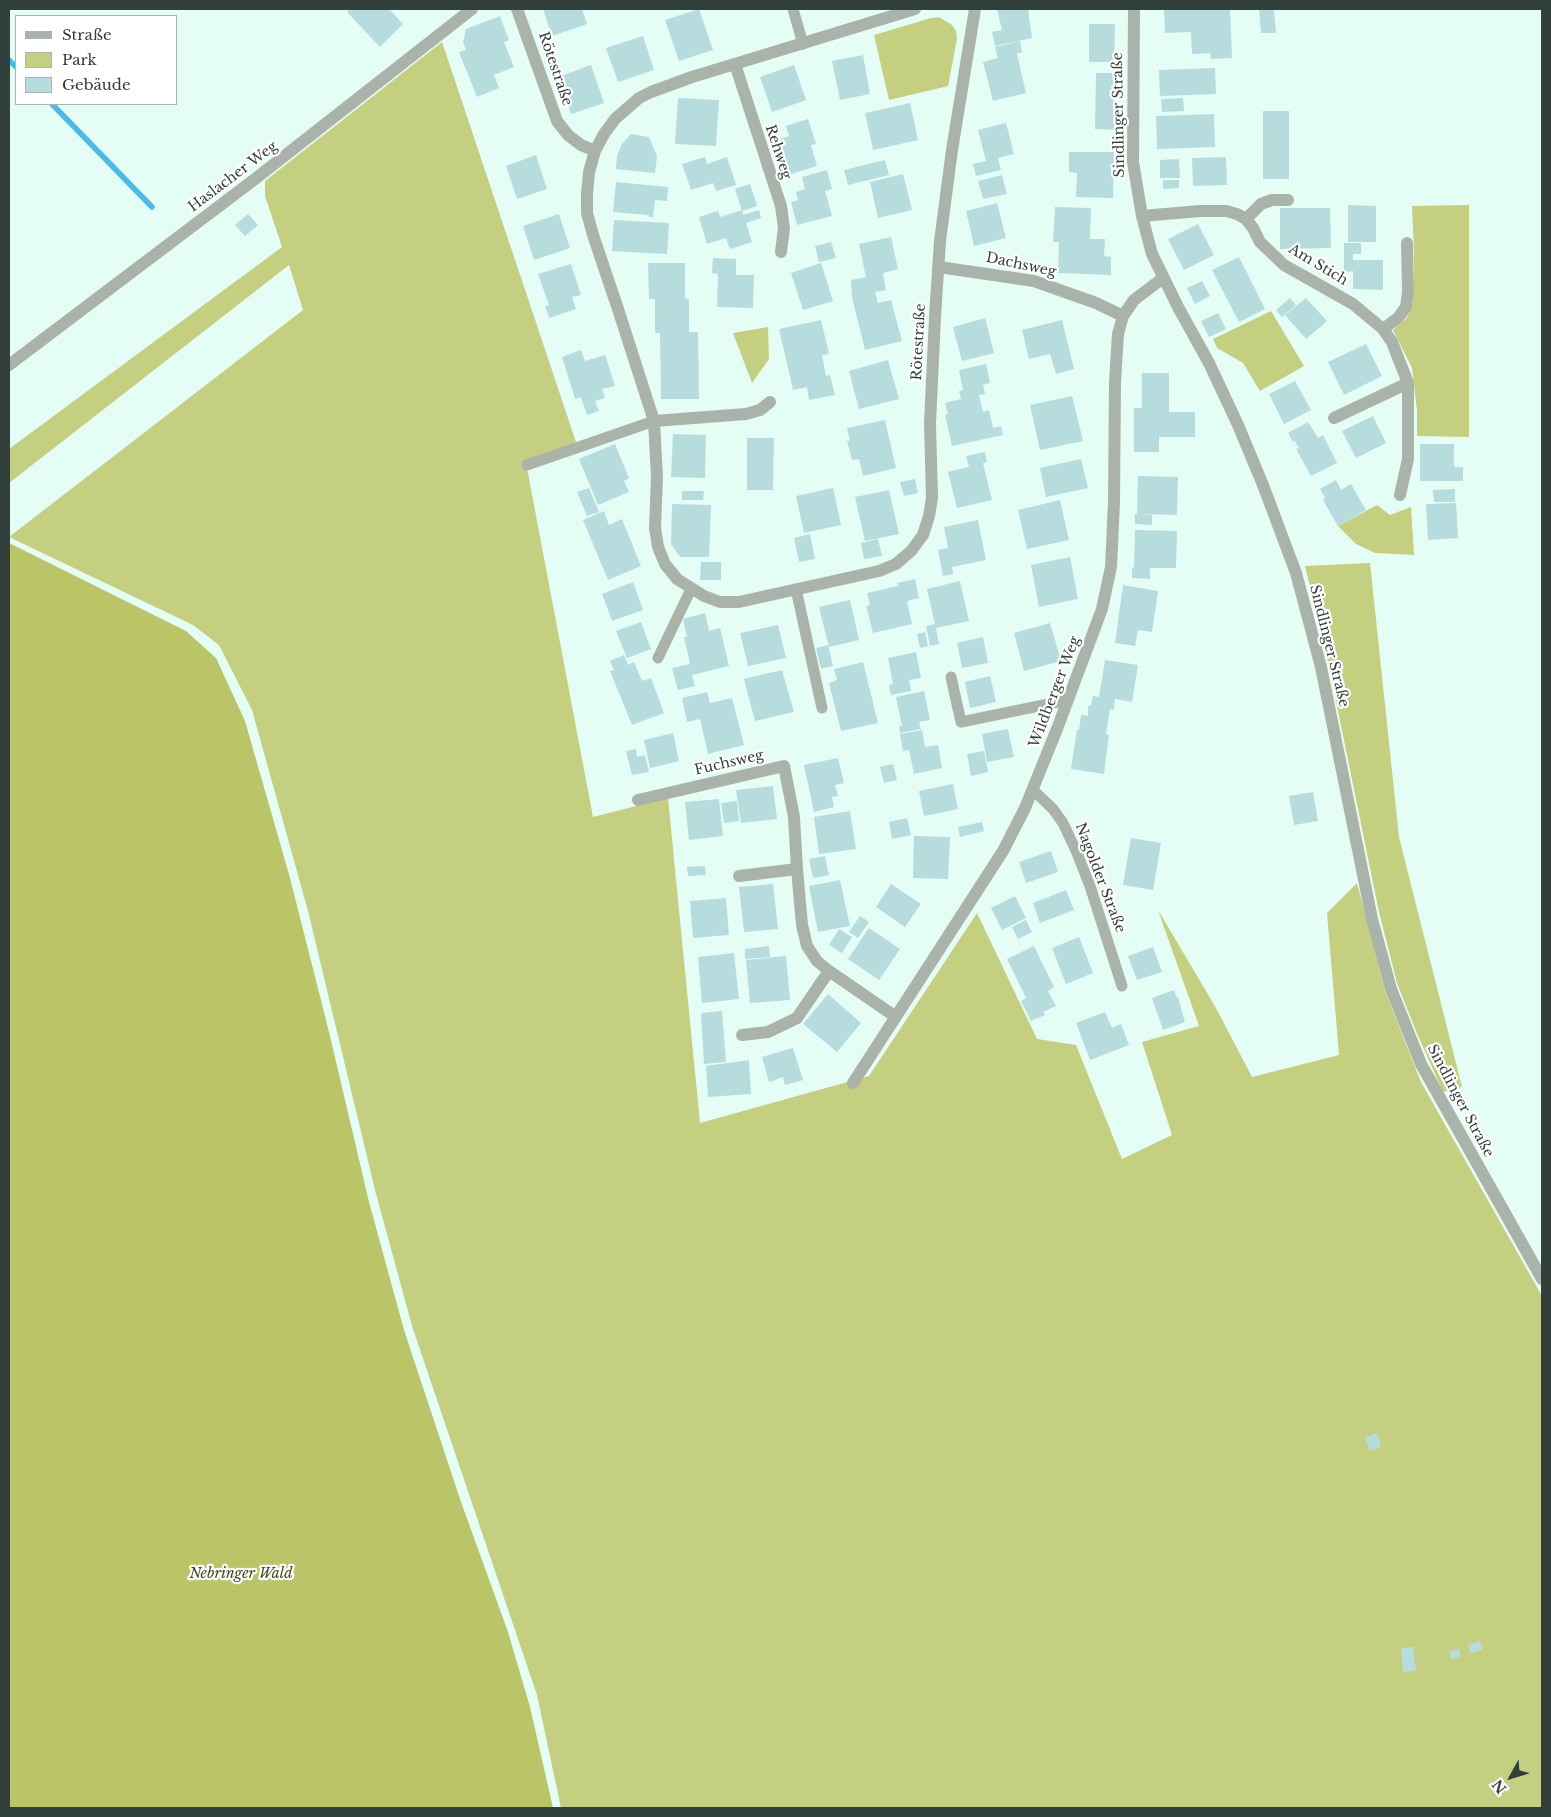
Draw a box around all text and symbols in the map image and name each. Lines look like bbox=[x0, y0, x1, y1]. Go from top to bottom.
legend bbox=[15, 15, 178, 105]
text: Straße bbox=[62, 25, 112, 44]
street label: Rötestraße bbox=[535, 30, 575, 108]
text: Park bbox=[62, 50, 97, 69]
street label: Sindlinger Straße bbox=[1110, 52, 1128, 178]
text: Gebäude bbox=[62, 75, 131, 94]
street label: Rehweg bbox=[761, 123, 795, 181]
street label: Haslacher Weg bbox=[185, 138, 281, 216]
street label: Am Stich bbox=[1285, 241, 1351, 289]
street label: Dachsweg bbox=[984, 249, 1058, 281]
street label: Rötestraße bbox=[909, 303, 929, 381]
street label: Sindlinger Straße bbox=[1306, 583, 1352, 709]
street label: Wildberger Weg bbox=[1026, 634, 1084, 750]
street label: Fuchsweg bbox=[693, 747, 765, 779]
street label: Nagolder Straße bbox=[1071, 821, 1129, 935]
street label: Sindlinger Straße bbox=[1423, 1042, 1497, 1160]
park label: Nebringer Wald bbox=[189, 1566, 293, 1582]
north arrow bbox=[1486, 1752, 1536, 1802]
text: N bbox=[1488, 1776, 1510, 1797]

